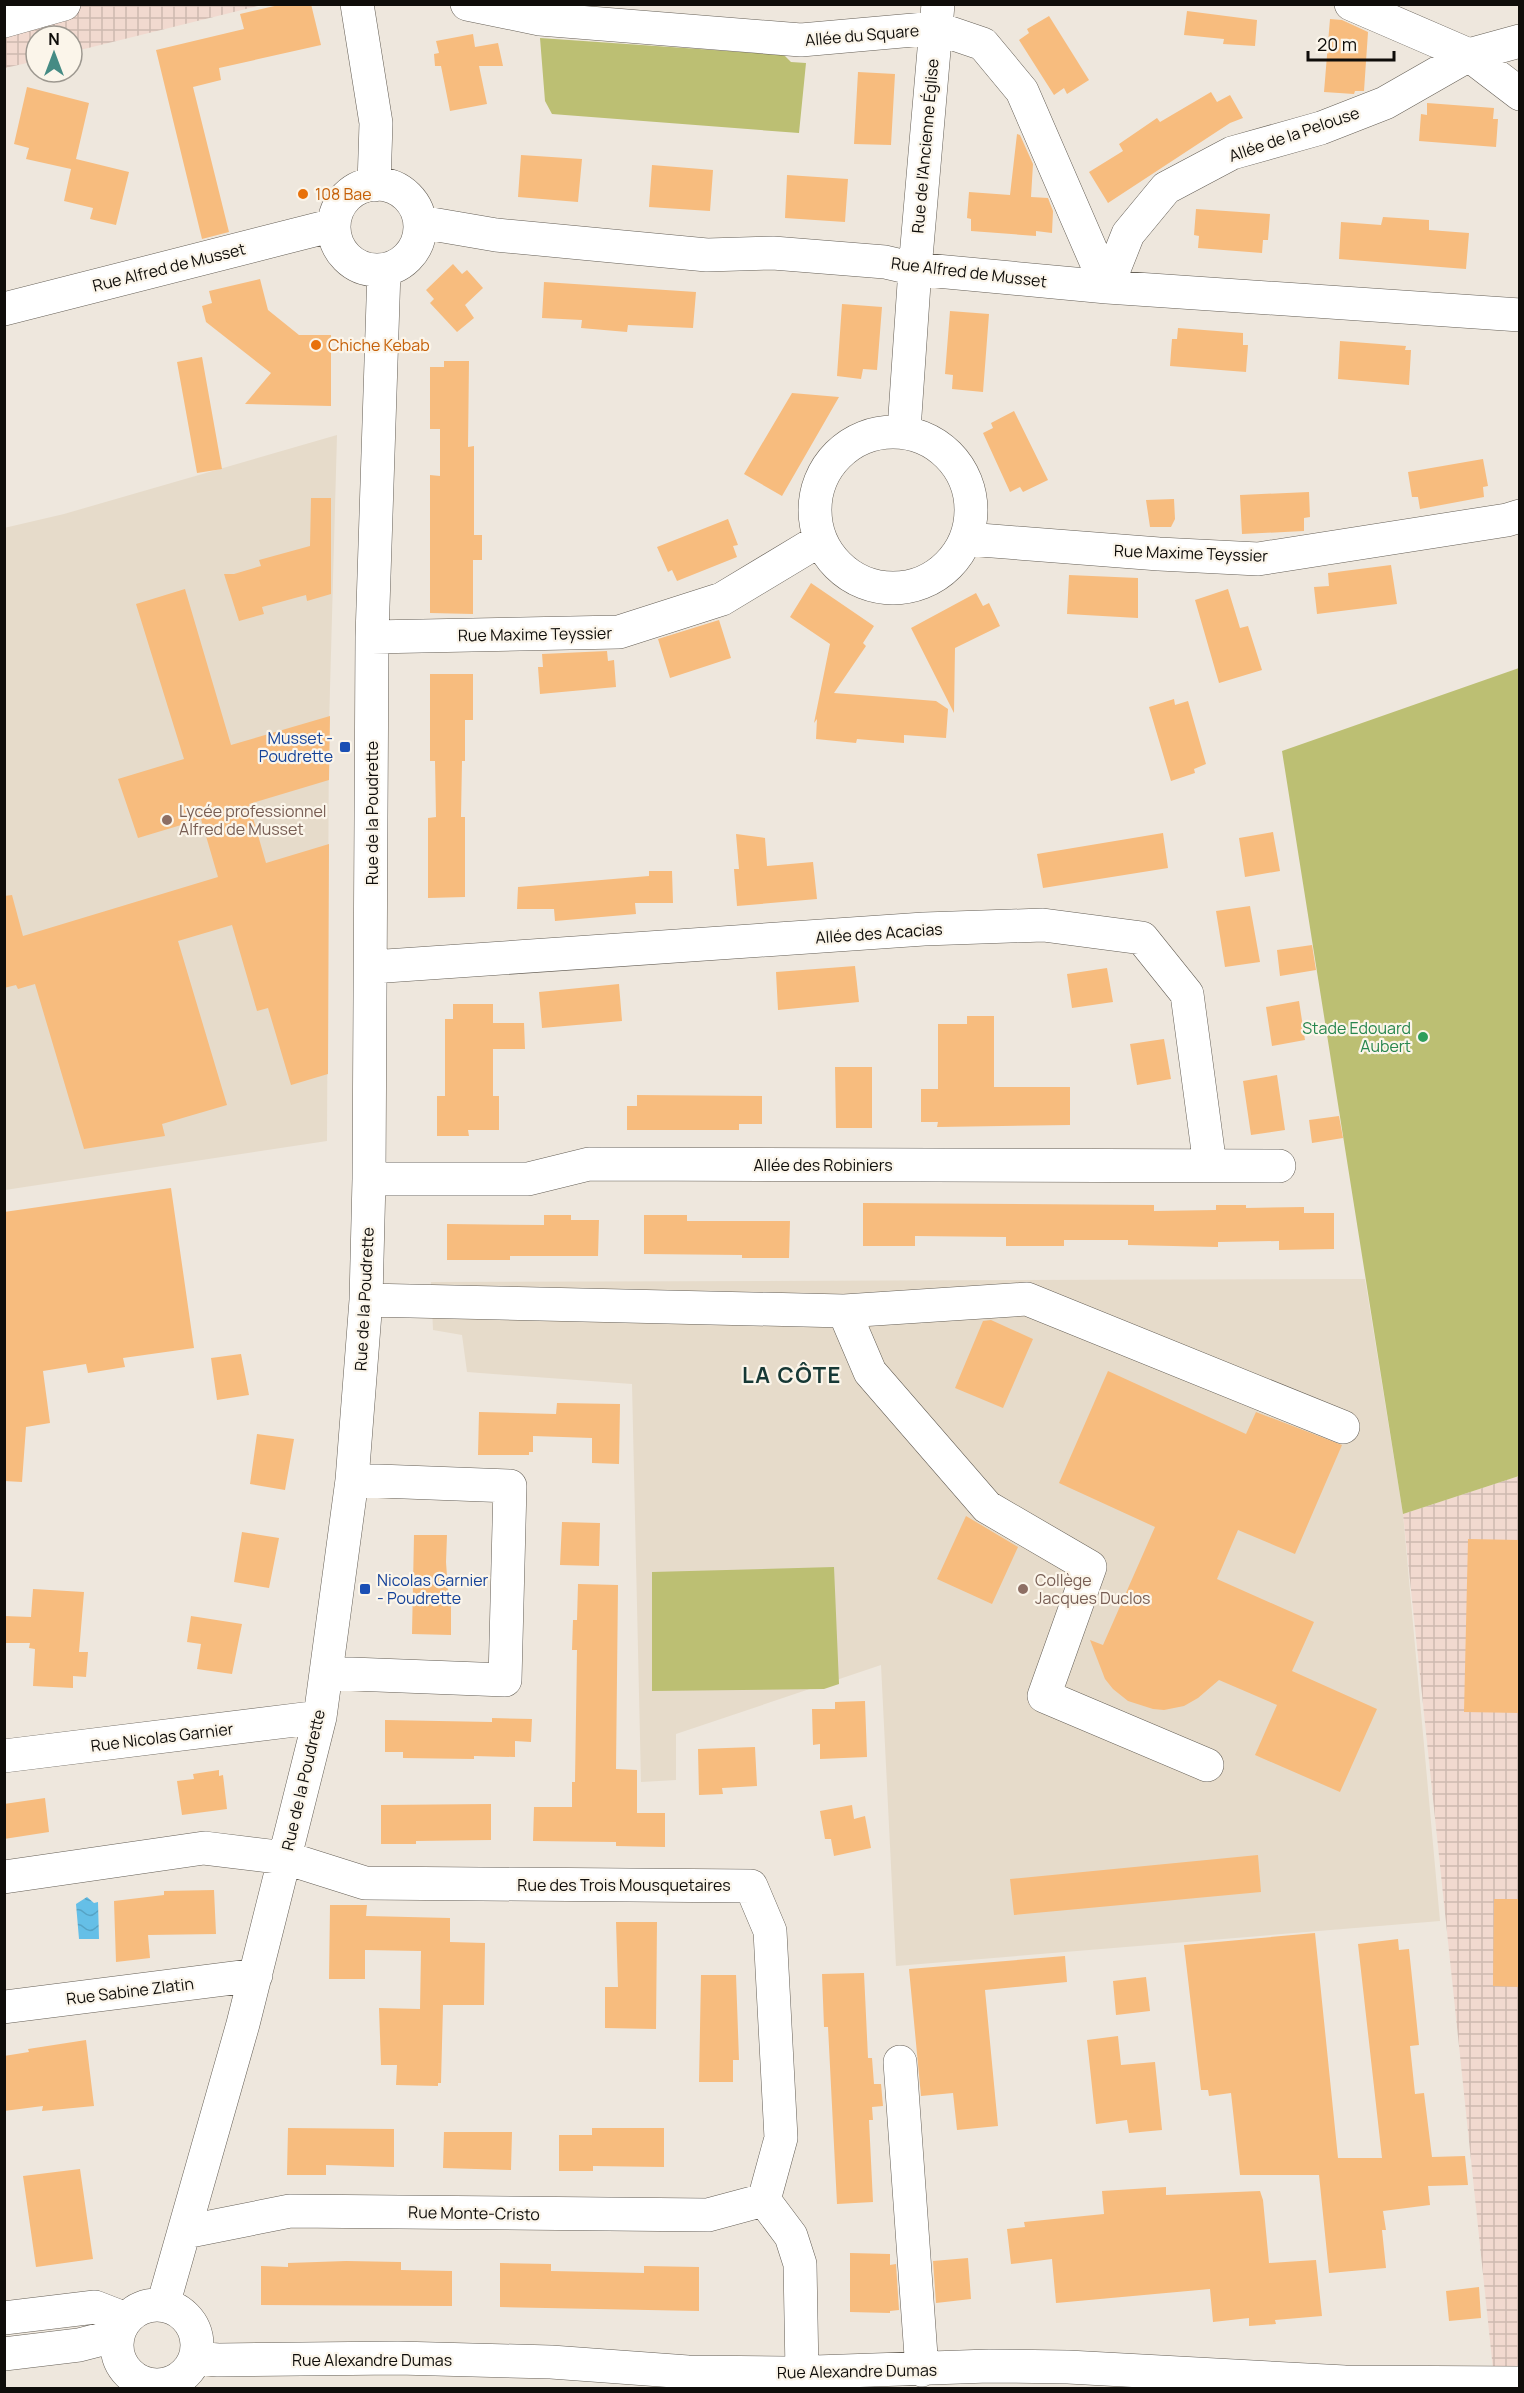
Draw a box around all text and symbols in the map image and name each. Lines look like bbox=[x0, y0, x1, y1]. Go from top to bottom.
street label: Allée du Square bbox=[804, 19, 920, 51]
north arrow bbox=[24, 24, 84, 84]
scale bar bbox=[1308, 24, 1394, 62]
text: N bbox=[48, 28, 60, 50]
text: 20 m bbox=[1317, 32, 1357, 56]
street label: Rue de l'Ancienne Église bbox=[906, 58, 944, 234]
street label: Allée de la Pelouse bbox=[1226, 101, 1362, 167]
place label: 108 Bae bbox=[315, 183, 372, 205]
marker: 108 Bae bbox=[296, 187, 310, 201]
street label: Rue Alfred de Musset bbox=[90, 237, 248, 297]
street label: Rue Alfred de Musset bbox=[890, 252, 1048, 292]
place label: Chiche Kebab bbox=[328, 334, 430, 356]
marker: Chiche Kebab bbox=[309, 338, 323, 352]
street label: Rue Maxime Teyssier bbox=[1114, 539, 1269, 567]
street label: Rue Maxime Teyssier bbox=[458, 622, 613, 646]
place label: Musset - Poudrette bbox=[259, 727, 333, 767]
marker: Musset - Poudrette bbox=[338, 740, 352, 754]
street label: Rue de la Poudrette bbox=[361, 741, 383, 885]
place label: Lycée professionnel Alfred de Musset bbox=[179, 800, 327, 840]
marker: Lycée professionnel Alfred de Musset bbox=[160, 813, 174, 827]
street label: Allée des Acacias bbox=[815, 918, 943, 948]
place label: Stade Edouard Aubert bbox=[1302, 1017, 1411, 1057]
marker: Stade Edouard Aubert bbox=[1416, 1030, 1430, 1044]
street label: Allée des Robiniers bbox=[753, 1154, 893, 1176]
street label: Rue de la Poudrette bbox=[349, 1226, 379, 1372]
district label: LA CÔTE bbox=[742, 1360, 842, 1390]
place label: Nicolas Garnier - Poudrette bbox=[377, 1569, 489, 1609]
place label: Collège Jacques Duclos bbox=[1035, 1569, 1150, 1609]
marker: Nicolas Garnier - Poudrette bbox=[358, 1582, 372, 1596]
marker: Collège Jacques Duclos bbox=[1016, 1582, 1030, 1596]
street label: Rue de la Poudrette bbox=[276, 1707, 330, 1853]
street label: Rue Nicolas Garnier bbox=[89, 1717, 235, 1757]
street label: Rue des Trois Mousquetaires bbox=[517, 1874, 731, 1896]
street label: Rue Sabine Zlatin bbox=[65, 1972, 195, 2010]
street label: Rue Monte-Cristo bbox=[408, 2201, 540, 2225]
street label: Rue Alexandre Dumas bbox=[292, 2349, 452, 2371]
street label: Rue Alexandre Dumas bbox=[777, 2359, 937, 2383]

